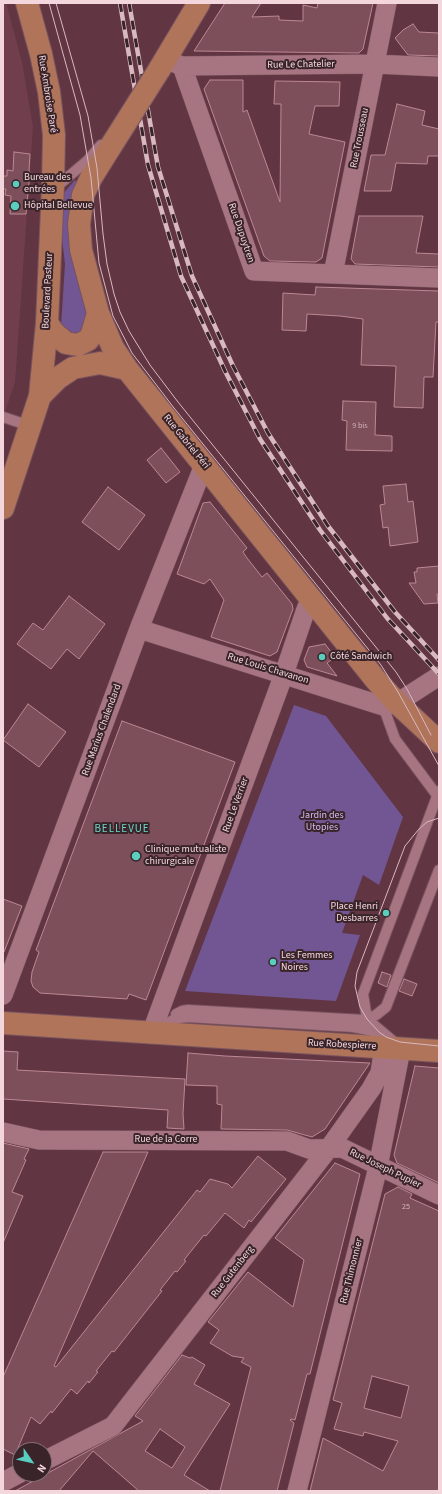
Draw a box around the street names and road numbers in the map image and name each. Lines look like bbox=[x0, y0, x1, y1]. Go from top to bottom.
street label: Rue Ambroise Paré bbox=[35, 54, 59, 134]
street label: Rue Le Chatelier bbox=[267, 58, 335, 72]
street label: Rue Trousseau bbox=[348, 107, 372, 169]
street label: Rue Dupuytren bbox=[225, 201, 257, 265]
street label: Boulevard Pasteur bbox=[40, 253, 56, 329]
street label: Rue Gabriel Péri bbox=[160, 412, 212, 472]
street label: Rue Louis Chavanon bbox=[226, 651, 310, 687]
street label: Rue Marius Chalendard bbox=[80, 683, 124, 777]
street label: Rue Le Verrier bbox=[221, 776, 251, 834]
street label: Rue Robespierre bbox=[307, 1037, 377, 1053]
street label: Rue de la Corre bbox=[134, 1134, 198, 1146]
street label: Rue Joseph Pupier bbox=[347, 1147, 423, 1191]
street label: Rue Thimonnier bbox=[338, 1237, 366, 1305]
street label: Rue Gutenberg bbox=[209, 1244, 257, 1300]

